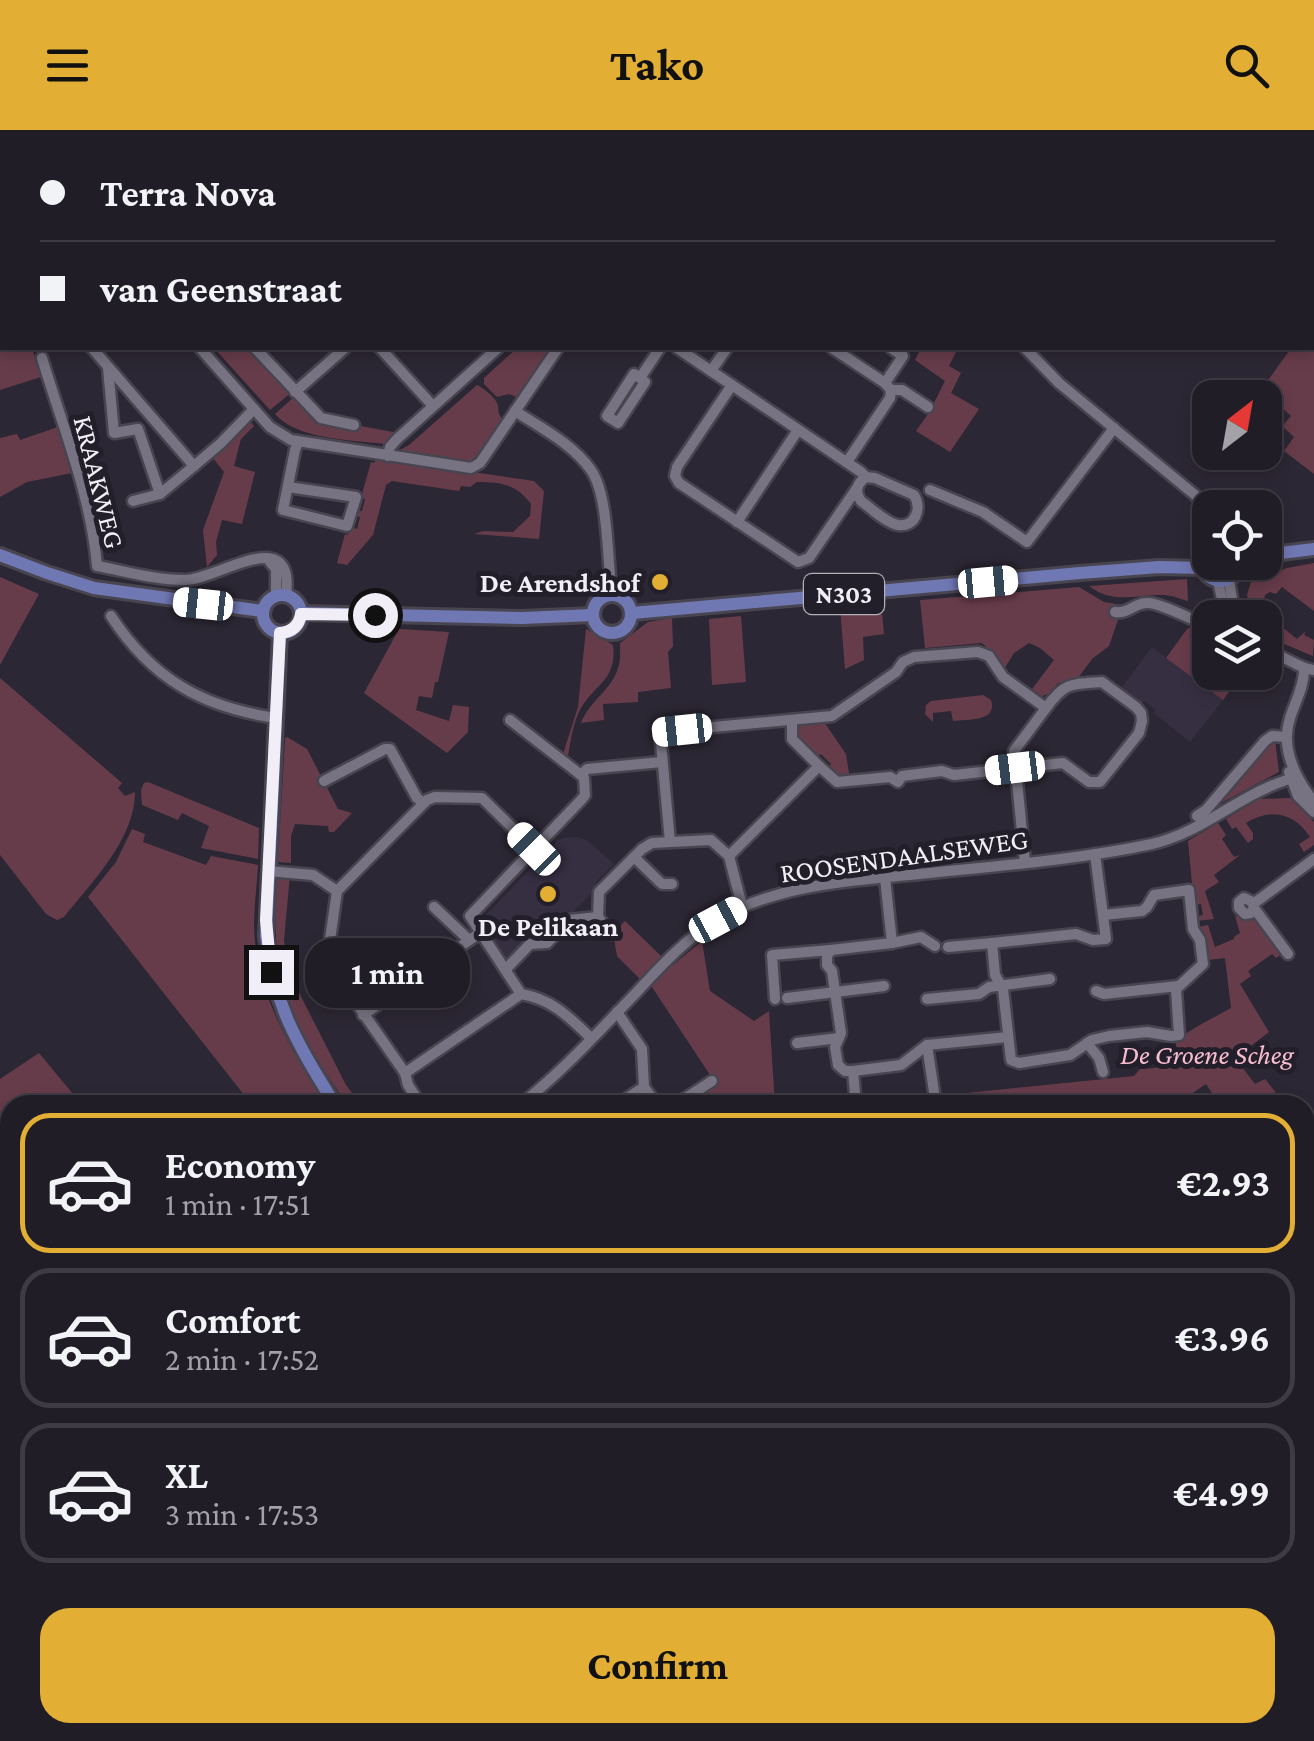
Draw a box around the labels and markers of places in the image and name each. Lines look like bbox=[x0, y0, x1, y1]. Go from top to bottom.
place label: De Arendshof bbox=[480, 567, 642, 598]
marker: De Arendshof bbox=[649, 571, 671, 593]
marker: De Pelikaan bbox=[537, 883, 559, 905]
place label: De Pelikaan bbox=[478, 911, 618, 942]

